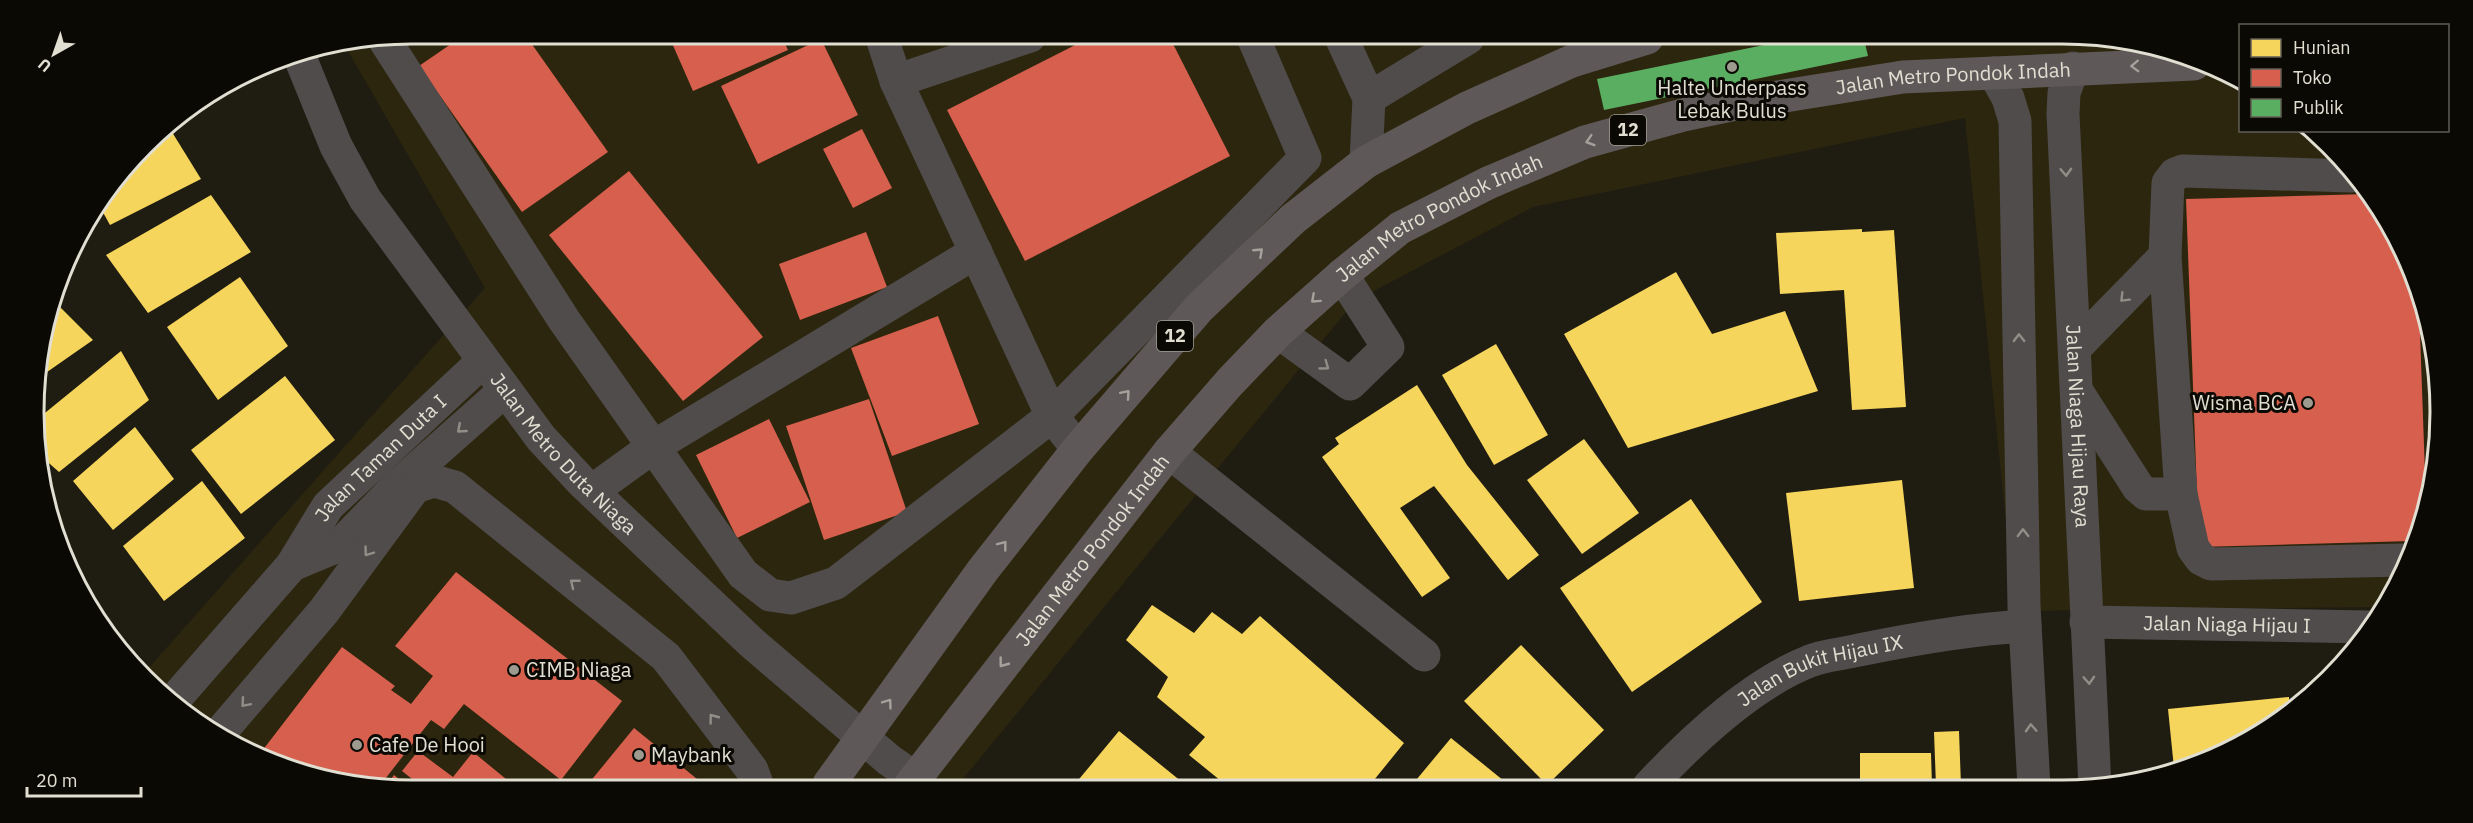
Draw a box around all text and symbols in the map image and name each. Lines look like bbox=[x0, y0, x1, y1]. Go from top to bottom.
north arrow bbox=[24, 24, 84, 84]
legend bbox=[2239, 24, 2449, 132]
text: Hunian bbox=[2293, 36, 2351, 59]
text: U bbox=[34, 54, 55, 77]
street label: Jalan Metro Pondok Indah bbox=[1834, 56, 2071, 101]
marker: Halte Underpass Lebak Bulus bbox=[1725, 60, 1739, 74]
one-way arrow bbox=[2131, 60, 2140, 73]
text: Toko bbox=[2293, 66, 2331, 89]
place label: Halte Underpass Lebak Bulus bbox=[1657, 74, 1807, 124]
text: Publik bbox=[2293, 96, 2344, 119]
road number: 12 bbox=[1610, 115, 1646, 145]
one-way arrow bbox=[1585, 134, 1596, 146]
street label: Jalan Metro Pondok Indah bbox=[1330, 147, 1547, 288]
one-way arrow bbox=[2059, 168, 2072, 177]
one-way arrow bbox=[1252, 248, 1263, 259]
one-way arrow bbox=[2120, 291, 2131, 301]
one-way arrow bbox=[1311, 292, 1321, 303]
road number: 12 bbox=[1157, 321, 1193, 351]
street label: Jalan Niaga Hijau Raya bbox=[2060, 324, 2097, 529]
one-way arrow bbox=[2012, 334, 2025, 343]
one-way arrow bbox=[1319, 359, 1330, 370]
street label: Jalan Metro Duta Niaga bbox=[484, 367, 643, 540]
street label: Jalan Taman Duta I bbox=[308, 388, 452, 526]
place label: Wisma BCA bbox=[2192, 389, 2296, 416]
one-way arrow bbox=[1119, 390, 1130, 400]
marker: Wisma BCA bbox=[2301, 396, 2315, 410]
one-way arrow bbox=[458, 422, 468, 433]
street label: Jalan Metro Pondok Indah bbox=[1009, 448, 1175, 651]
one-way arrow bbox=[2017, 529, 2029, 538]
one-way arrow bbox=[996, 541, 1007, 552]
one-way arrow bbox=[364, 545, 375, 556]
one-way arrow bbox=[570, 580, 581, 591]
street label: Jalan Niaga Hijau I bbox=[2143, 609, 2311, 639]
street label: Jalan Bukit Hijau IX bbox=[1732, 628, 1905, 712]
place label: CIMB Niaga bbox=[526, 656, 632, 683]
one-way arrow bbox=[1000, 656, 1011, 667]
marker: CIMB Niaga bbox=[507, 663, 521, 677]
one-way arrow bbox=[2083, 676, 2096, 685]
one-way arrow bbox=[241, 697, 252, 707]
one-way arrow bbox=[881, 698, 892, 709]
one-way arrow bbox=[709, 714, 720, 725]
one-way arrow bbox=[2025, 724, 2038, 733]
place label: Cafe De Hooi bbox=[369, 731, 485, 758]
marker: Cafe De Hooi bbox=[350, 738, 364, 752]
place label: Maybank bbox=[651, 741, 732, 768]
marker: Maybank bbox=[632, 748, 646, 762]
scale bar bbox=[27, 760, 141, 798]
text: 20 m bbox=[36, 769, 78, 792]

